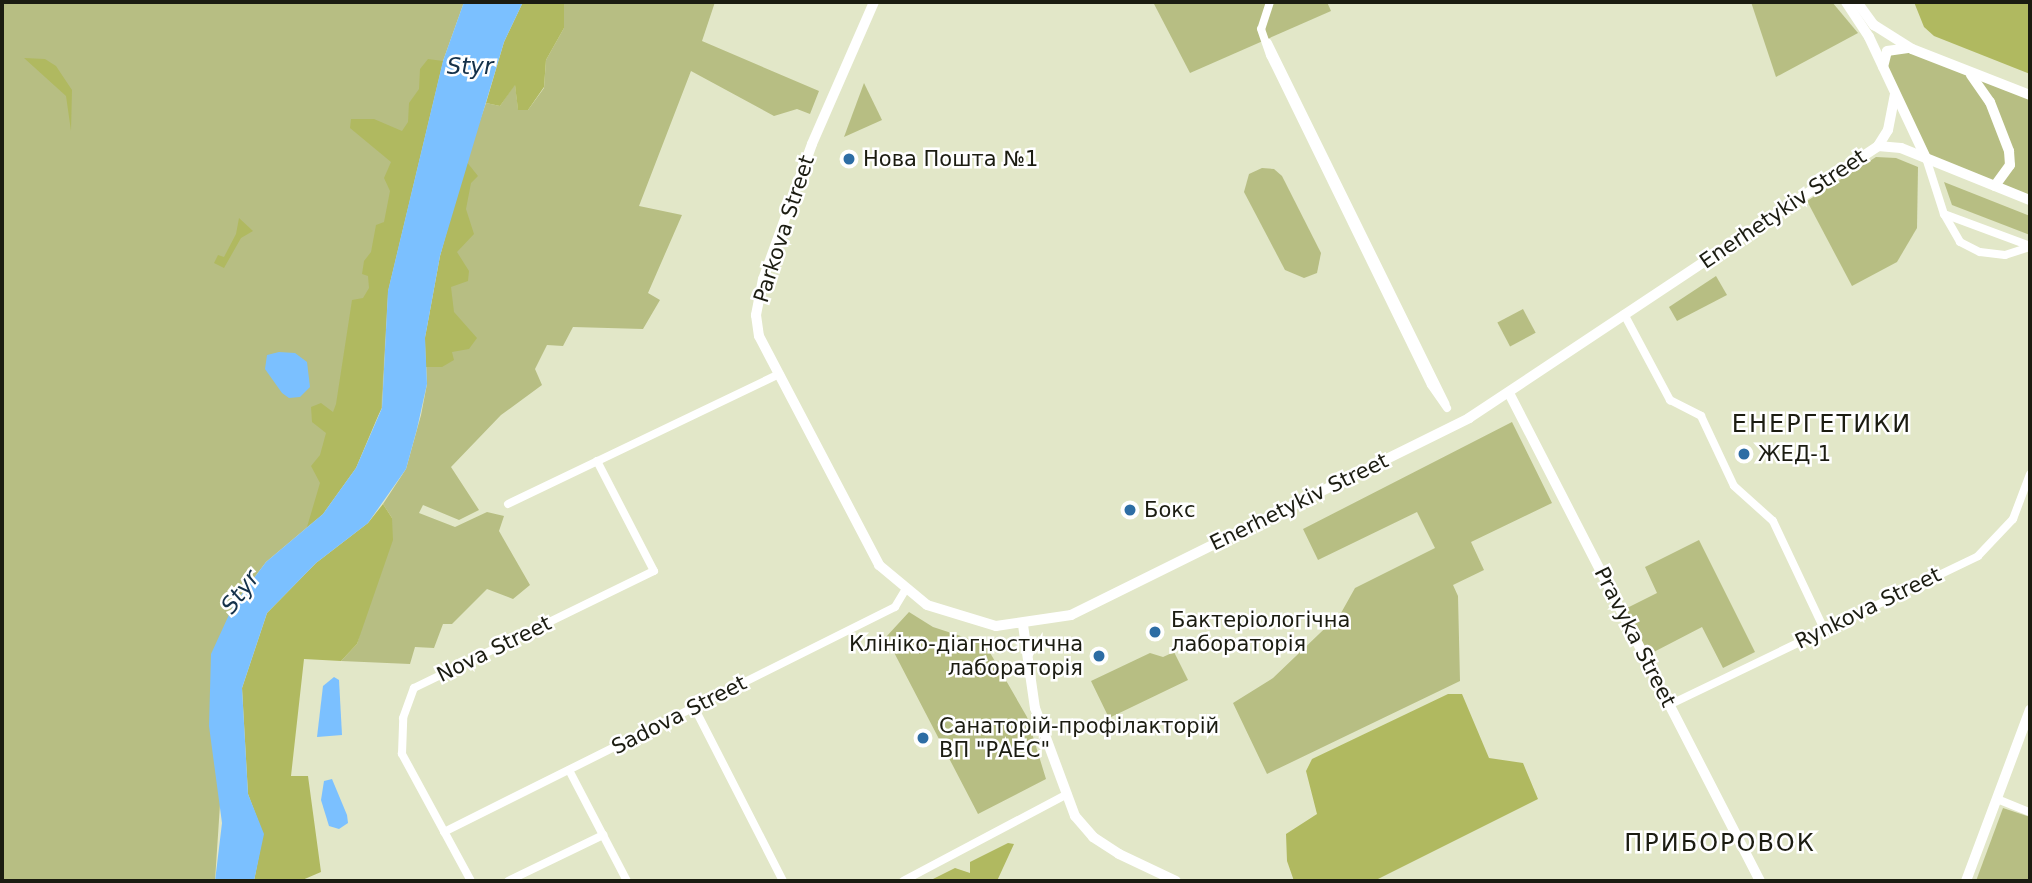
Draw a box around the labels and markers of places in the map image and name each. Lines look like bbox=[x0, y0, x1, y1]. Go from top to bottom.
place label: Нова Пошта №1 bbox=[863, 146, 1038, 172]
marker: Нова Пошта №1 bbox=[841, 151, 857, 167]
place label: ЖЕД-1 bbox=[1758, 441, 1831, 467]
marker: ЖЕД-1 bbox=[1736, 446, 1752, 462]
place label: Бокс bbox=[1144, 497, 1195, 523]
marker: Бокс bbox=[1122, 502, 1138, 518]
place label: Бактеріологічна лабораторія bbox=[1171, 607, 1350, 657]
marker: Бактеріологічна лабораторія bbox=[1145, 622, 1165, 642]
place label: Клініко-діагностична лабораторія bbox=[849, 631, 1083, 681]
marker: Клініко-діагностична лабораторія bbox=[1089, 646, 1109, 666]
place label: Санаторій-профілакторій ВП "РАЕС" bbox=[939, 713, 1219, 763]
marker: Санаторій-профілакторій ВП "РАЕС" bbox=[913, 728, 933, 748]

